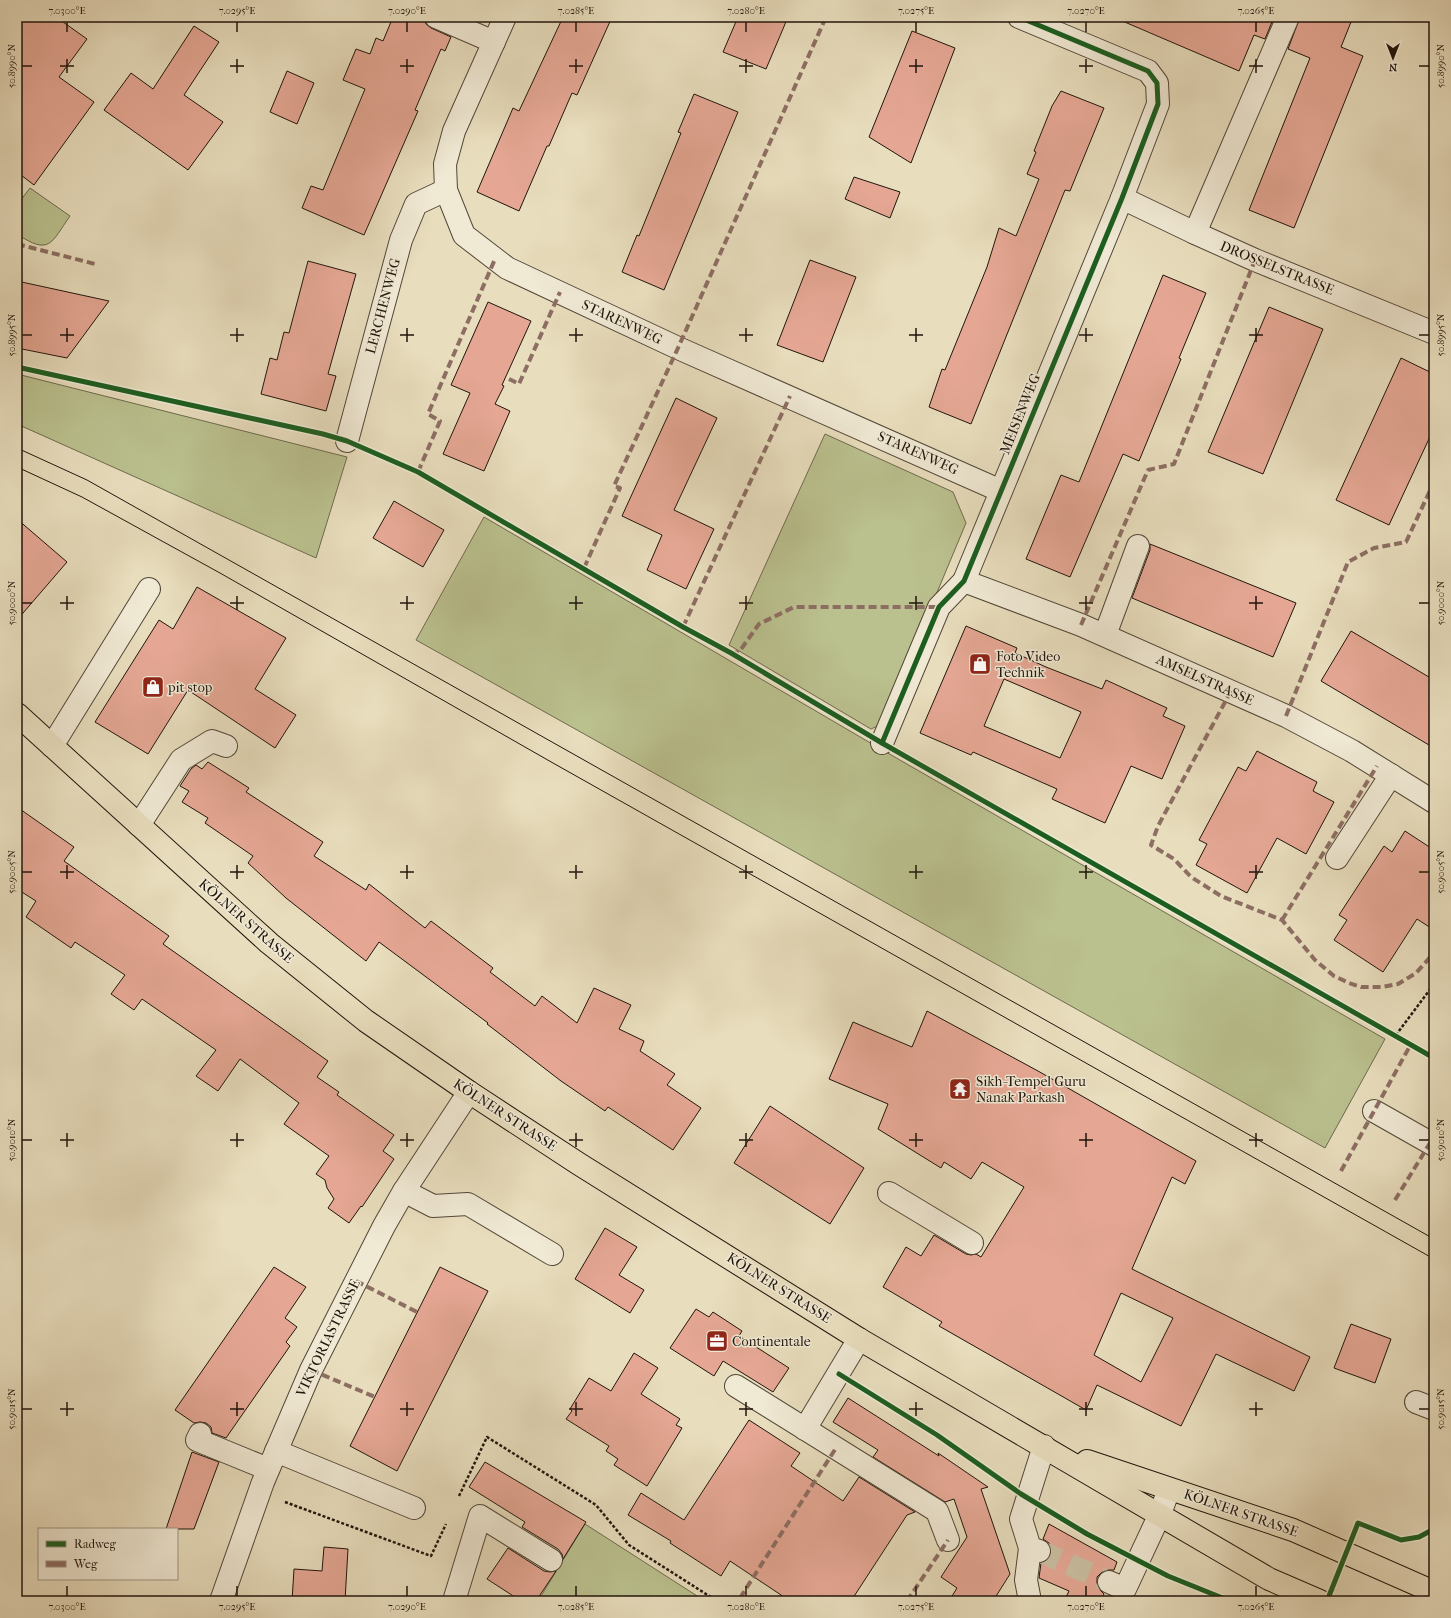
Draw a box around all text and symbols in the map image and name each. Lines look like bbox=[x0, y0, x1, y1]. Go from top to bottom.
text: 7.0300°E bbox=[49, 5, 86, 17]
text: 7.0295°E bbox=[219, 5, 255, 17]
text: 7.0290°E bbox=[388, 5, 426, 17]
text: 7.0285°E bbox=[558, 5, 594, 17]
text: 7.0280°E bbox=[727, 5, 765, 17]
text: 7.0275°E bbox=[898, 5, 934, 17]
text: 7.0270°E bbox=[1067, 5, 1105, 17]
text: 7.0265°E bbox=[1238, 5, 1274, 17]
north arrow bbox=[1373, 38, 1413, 78]
text: 50.8990°N bbox=[6, 44, 18, 88]
text: 50.8990°N bbox=[1435, 44, 1447, 88]
text: N bbox=[1388, 61, 1397, 74]
street label: DROSSELSTRASSE bbox=[1217, 237, 1337, 299]
street label: LERCHENWEG bbox=[362, 256, 404, 356]
street label: STARENWEG bbox=[579, 296, 665, 348]
text: 50.8995°N bbox=[6, 313, 18, 356]
text: 50.8995°N bbox=[1435, 313, 1447, 356]
street label: MEISENWEG bbox=[996, 371, 1044, 457]
street label: STARENWEG bbox=[875, 428, 961, 478]
text: 50.9000°N bbox=[6, 580, 18, 625]
text: 50.9000°N bbox=[1435, 580, 1447, 625]
place label: Foto Video Technik bbox=[996, 648, 1060, 681]
street label: AMSELSTRASSE bbox=[1153, 650, 1257, 709]
shop icon: Foto Video Technik bbox=[967, 651, 993, 677]
shop icon: pit stop bbox=[140, 674, 166, 700]
place label: pit stop bbox=[167, 679, 213, 696]
text: 50.9005°N bbox=[6, 850, 18, 894]
text: 50.9005°N bbox=[1435, 850, 1447, 894]
street label: KÖLNER STRASSE bbox=[195, 874, 298, 967]
place label: Sikh-Tempel Guru Nanak Parkash bbox=[976, 1073, 1086, 1106]
street label: KÖLNER STRASSE bbox=[450, 1074, 561, 1155]
temple icon: Sikh-Tempel Guru Nanak Parkash bbox=[947, 1076, 973, 1102]
text: 50.9010°N bbox=[6, 1118, 18, 1161]
text: 50.9010°N bbox=[1435, 1118, 1447, 1161]
street label: KÖLNER STRASSE bbox=[724, 1248, 835, 1327]
street label: VIKTORIASTRASSE bbox=[292, 1276, 364, 1400]
office icon: Continentale bbox=[704, 1328, 730, 1354]
place label: Continentale bbox=[732, 1333, 811, 1350]
text: 50.9015°N bbox=[6, 1388, 18, 1430]
text: 50.9015°N bbox=[1435, 1388, 1447, 1430]
street label: KÖLNER STRASSE bbox=[1181, 1484, 1301, 1541]
legend bbox=[38, 1528, 178, 1580]
text: Radweg bbox=[74, 1537, 117, 1551]
text: Weg bbox=[73, 1557, 98, 1571]
text: 7.0300°E bbox=[49, 1601, 86, 1613]
text: 7.0295°E bbox=[219, 1601, 255, 1613]
text: 7.0290°E bbox=[388, 1601, 426, 1613]
text: 7.0285°E bbox=[558, 1601, 594, 1613]
text: 7.0280°E bbox=[727, 1601, 765, 1613]
text: 7.0275°E bbox=[898, 1601, 934, 1613]
text: 7.0270°E bbox=[1067, 1601, 1105, 1613]
text: 7.0265°E bbox=[1238, 1601, 1274, 1613]

